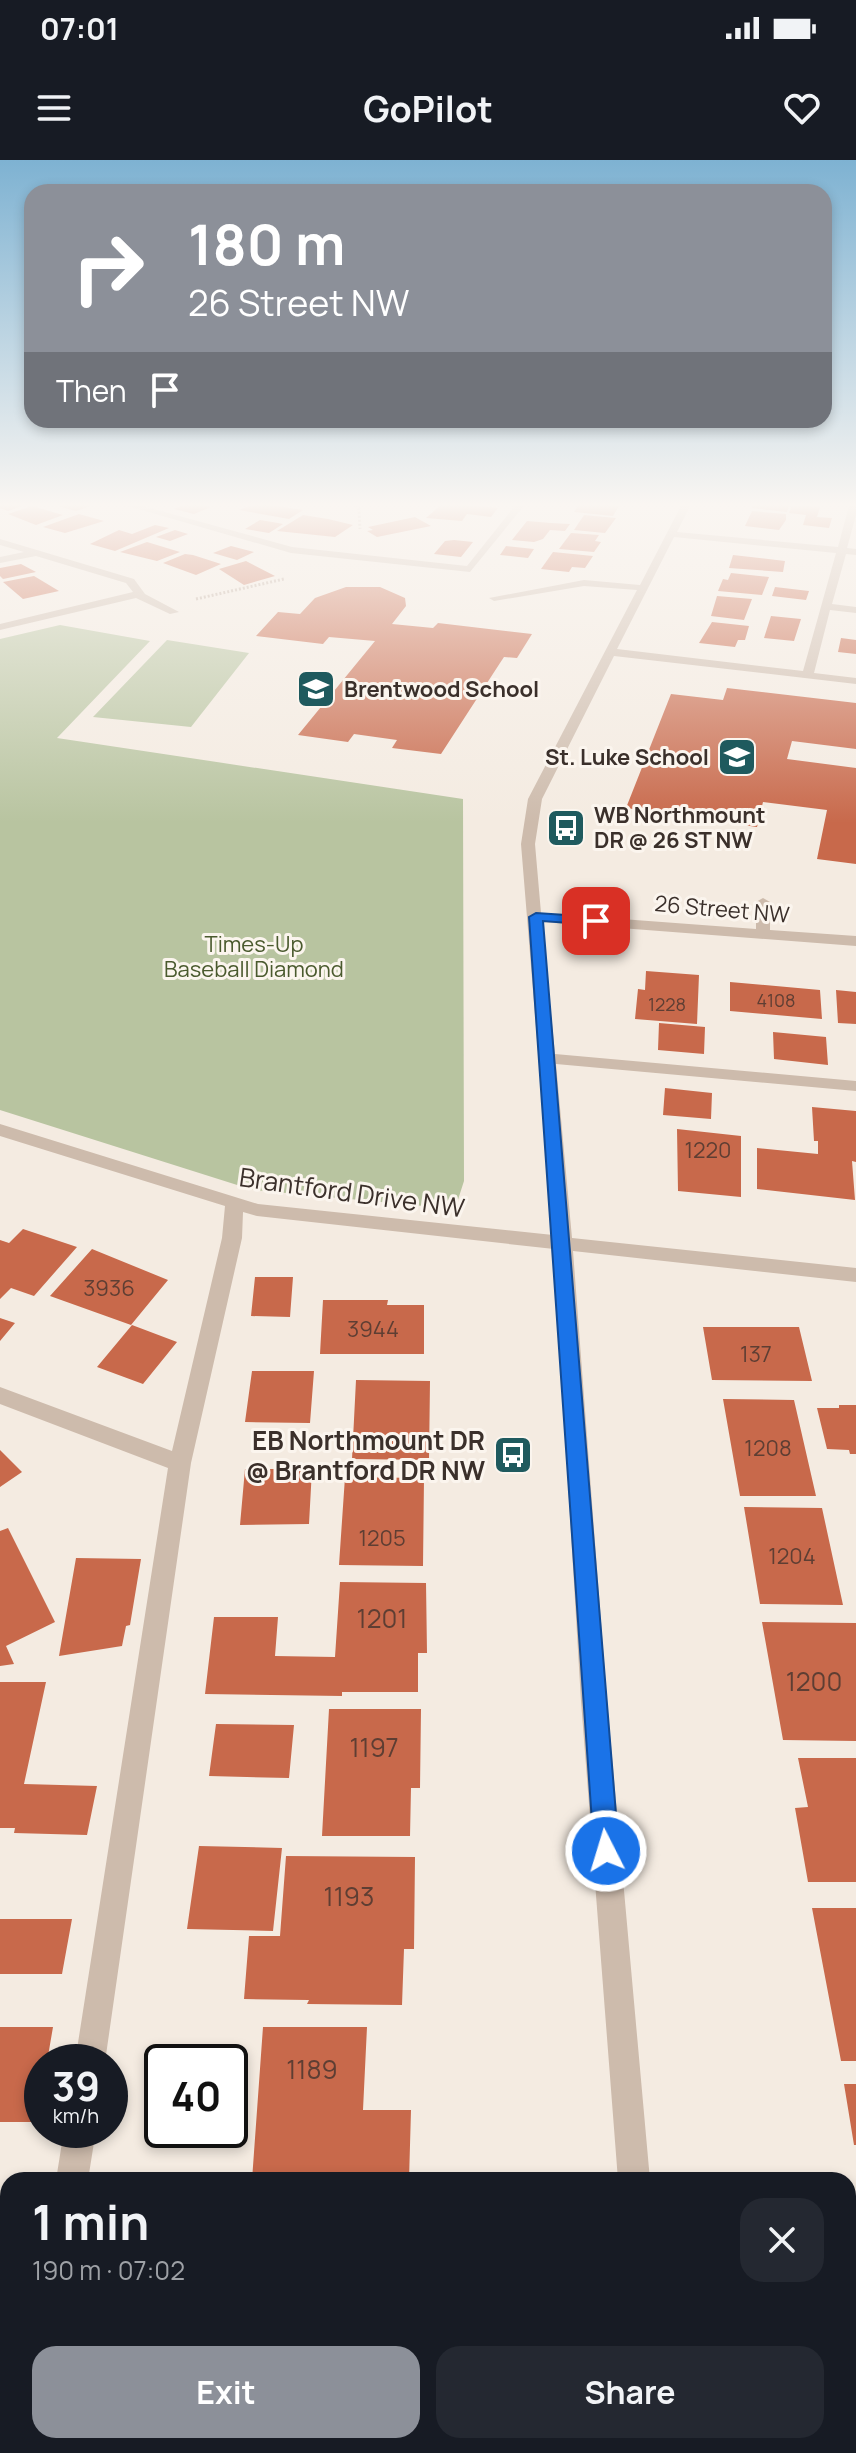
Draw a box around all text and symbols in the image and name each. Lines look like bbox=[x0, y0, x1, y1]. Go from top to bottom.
text: 07:01 bbox=[40, 8, 119, 49]
text: GoPilot bbox=[363, 84, 493, 133]
icon: menu bbox=[32, 86, 76, 130]
icon: heart bbox=[780, 86, 824, 130]
text: 180 m bbox=[188, 205, 345, 282]
icon: right bbox=[56, 216, 160, 320]
text: 26 Street NW bbox=[188, 278, 409, 327]
icon: arrive bbox=[143, 368, 187, 412]
text: Then bbox=[56, 370, 127, 411]
school or university icon: Brentwood School bbox=[295, 668, 337, 710]
place label: Brentwood School bbox=[344, 674, 539, 704]
school or university icon: St. Luke School bbox=[716, 736, 758, 778]
place label: St. Luke School bbox=[545, 742, 709, 772]
place label: WB Northmount DR @ 26 ST NW bbox=[594, 800, 765, 855]
bus stop icon: WB Northmount DR @ 26 ST NW bbox=[545, 807, 587, 849]
pin bbox=[562, 887, 630, 955]
street label: 26 Street NW bbox=[653, 888, 791, 930]
icon: arrive bbox=[574, 899, 618, 943]
park label: Times-Up Baseball Diamond bbox=[164, 929, 344, 984]
house number: 4108 bbox=[756, 988, 796, 1012]
house number: 1228 bbox=[648, 992, 686, 1016]
house number: 1220 bbox=[684, 1135, 732, 1165]
street label: Brantford Drive NW bbox=[237, 1158, 467, 1226]
house number: 3936 bbox=[83, 1273, 135, 1303]
house number: 3944 bbox=[347, 1314, 399, 1344]
house number: 137 bbox=[740, 1339, 772, 1369]
place label: EB Northmount DR @ Brantford DR NW bbox=[246, 1422, 486, 1488]
house number: 1208 bbox=[744, 1433, 792, 1463]
bus stop icon: EB Northmount DR @ Brantford DR NW bbox=[492, 1434, 534, 1476]
house number: 1205 bbox=[358, 1523, 406, 1553]
house number: 1204 bbox=[768, 1541, 816, 1571]
house number: 1201 bbox=[357, 1600, 407, 1636]
house number: 1200 bbox=[786, 1663, 842, 1699]
house number: 1197 bbox=[349, 1729, 399, 1765]
position arrow bbox=[564, 1809, 648, 1893]
house number: 1193 bbox=[324, 1878, 374, 1914]
speed limit sign: 40 bbox=[144, 2044, 248, 2148]
house number: 1189 bbox=[286, 2051, 338, 2087]
text: 39 bbox=[52, 2058, 100, 2113]
text: km/h bbox=[53, 2102, 99, 2129]
text: 1 min bbox=[32, 2189, 149, 2254]
button: close bbox=[740, 2198, 824, 2282]
text: 190 m · 07:02 bbox=[32, 2252, 185, 2288]
button: Exit bbox=[32, 2346, 420, 2438]
button: Share bbox=[436, 2346, 824, 2438]

